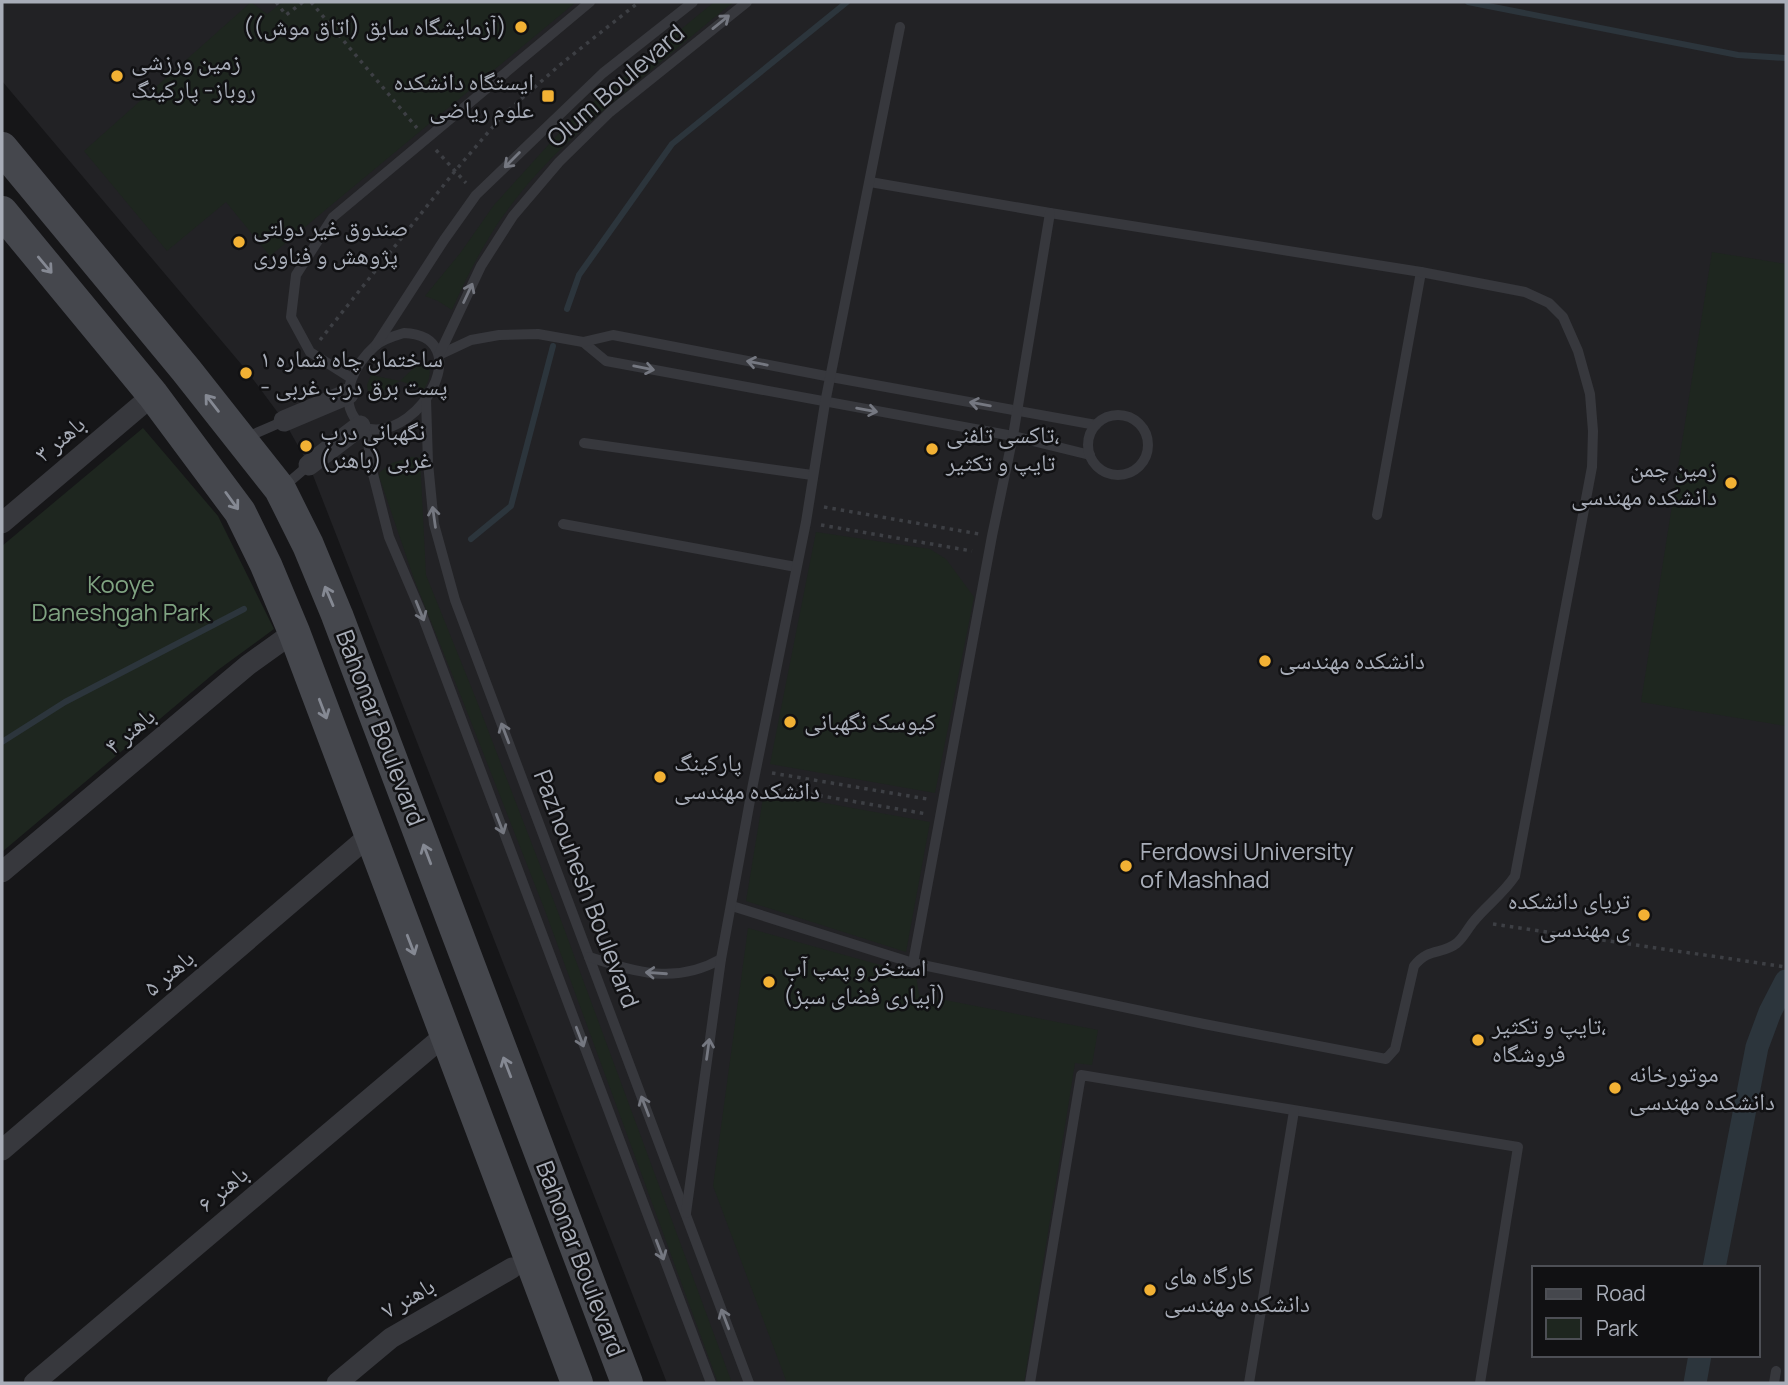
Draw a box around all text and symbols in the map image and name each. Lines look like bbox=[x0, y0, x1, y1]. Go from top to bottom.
place label: (آزمایشگاه سابق (اتاق موش)) bbox=[243, 9, 507, 42]
one-way arrow bbox=[712, 15, 730, 30]
street label: Olum Boulevard bbox=[539, 16, 691, 154]
marker: (آزمایشگاه سابق (اتاق موش)) bbox=[513, 19, 529, 35]
place label: زمین ورزشی روباز- پارکینگ bbox=[131, 44, 256, 105]
place label: ایستگاه دانشکده علوم ریاضی bbox=[393, 64, 534, 126]
marker: زمین ورزشی روباز- پارکینگ bbox=[109, 68, 125, 84]
marker: ایستگاه دانشکده علوم ریاضی bbox=[540, 88, 556, 104]
one-way arrow bbox=[503, 151, 520, 168]
place label: صندوق غیر دولتی پژوهش و فناوری bbox=[253, 210, 408, 271]
marker: صندوق غیر دولتی پژوهش و فناوری bbox=[231, 234, 247, 250]
one-way arrow bbox=[37, 256, 53, 274]
one-way arrow bbox=[462, 283, 475, 304]
place label: ساختمان چاه شماره ۱ - پست برق درب غربی bbox=[260, 341, 448, 402]
one-way arrow bbox=[746, 356, 769, 369]
one-way arrow bbox=[632, 362, 655, 376]
marker: ساختمان چاه شماره ۱ - پست برق درب غربی bbox=[238, 365, 254, 381]
one-way arrow bbox=[204, 394, 219, 413]
one-way arrow bbox=[969, 396, 992, 410]
one-way arrow bbox=[855, 404, 878, 417]
street label: باهنر ۳ bbox=[27, 407, 92, 469]
place label: نگهبانی درب غربی (باهنر) bbox=[320, 414, 432, 475]
place label: تاکسی تلفنی، تایپ و تکثیر bbox=[945, 417, 1059, 478]
marker: نگهبانی درب غربی (باهنر) bbox=[298, 438, 314, 454]
marker: تاکسی تلفنی، تایپ و تکثیر bbox=[924, 441, 940, 457]
place label: زمین چمن دانشکده مهندسی bbox=[1571, 451, 1717, 512]
marker: زمین چمن دانشکده مهندسی bbox=[1723, 475, 1739, 491]
one-way arrow bbox=[225, 491, 239, 510]
one-way arrow bbox=[427, 506, 440, 529]
park label: Kooye Daneshgah Park bbox=[32, 567, 212, 628]
one-way arrow bbox=[322, 586, 335, 607]
one-way arrow bbox=[414, 600, 427, 622]
street label: Bahonar Boulevard bbox=[329, 625, 434, 830]
place label: دانشکده مهندسی bbox=[1279, 643, 1425, 676]
marker: دانشکده مهندسی bbox=[1257, 653, 1273, 669]
one-way arrow bbox=[317, 698, 330, 720]
street label: باهنر ۴ bbox=[97, 699, 162, 761]
place label: کیوسک نگهبانی bbox=[804, 704, 936, 737]
marker: کیوسک نگهبانی bbox=[782, 714, 798, 730]
one-way arrow bbox=[498, 723, 510, 744]
place label: پارکینگ دانشکده مهندسی bbox=[674, 745, 820, 806]
street label: Pazhouhesh Boulevard bbox=[527, 765, 648, 1012]
marker: پارکینگ دانشکده مهندسی bbox=[652, 769, 668, 785]
one-way arrow bbox=[495, 813, 507, 835]
place label: Ferdowsi University of Mashhad bbox=[1140, 834, 1354, 895]
one-way arrow bbox=[420, 844, 433, 866]
marker: Ferdowsi University of Mashhad bbox=[1118, 858, 1134, 874]
place label: تریای دانشکده ی مهندسی bbox=[1508, 883, 1630, 944]
marker: تریای دانشکده ی مهندسی bbox=[1636, 907, 1652, 923]
one-way arrow bbox=[406, 933, 419, 955]
street label: باهنر ۵ bbox=[136, 941, 201, 1003]
place label: استخر و پمپ آب (آبیاری فضای سبز) bbox=[783, 950, 946, 1011]
one-way arrow bbox=[645, 966, 668, 979]
marker: استخر و پمپ آب (آبیاری فضای سبز) bbox=[761, 974, 777, 990]
place label: تایپ و تکثیر، فروشگاه bbox=[1491, 1008, 1606, 1069]
one-way arrow bbox=[575, 1026, 588, 1048]
marker: تایپ و تکثیر، فروشگاه bbox=[1470, 1032, 1486, 1048]
one-way arrow bbox=[702, 1038, 715, 1061]
place label: موتورخانه دانشکده مهندسی bbox=[1629, 1056, 1775, 1117]
one-way arrow bbox=[500, 1057, 513, 1079]
marker: موتورخانه دانشکده مهندسی bbox=[1607, 1080, 1623, 1096]
one-way arrow bbox=[638, 1096, 651, 1118]
street label: Bahonar Boulevard bbox=[529, 1156, 634, 1361]
street label: باهنر ۶ bbox=[190, 1157, 255, 1219]
one-way arrow bbox=[655, 1239, 668, 1260]
place label: کارگاه های دانشکده مهندسی bbox=[1164, 1258, 1310, 1319]
legend bbox=[1532, 1266, 1760, 1357]
street label: باهنر ۷ bbox=[374, 1268, 440, 1325]
text: Road bbox=[1596, 1279, 1646, 1307]
marker: کارگاه های دانشکده مهندسی bbox=[1142, 1282, 1158, 1298]
one-way arrow bbox=[718, 1309, 731, 1331]
text: Park bbox=[1596, 1314, 1638, 1342]

